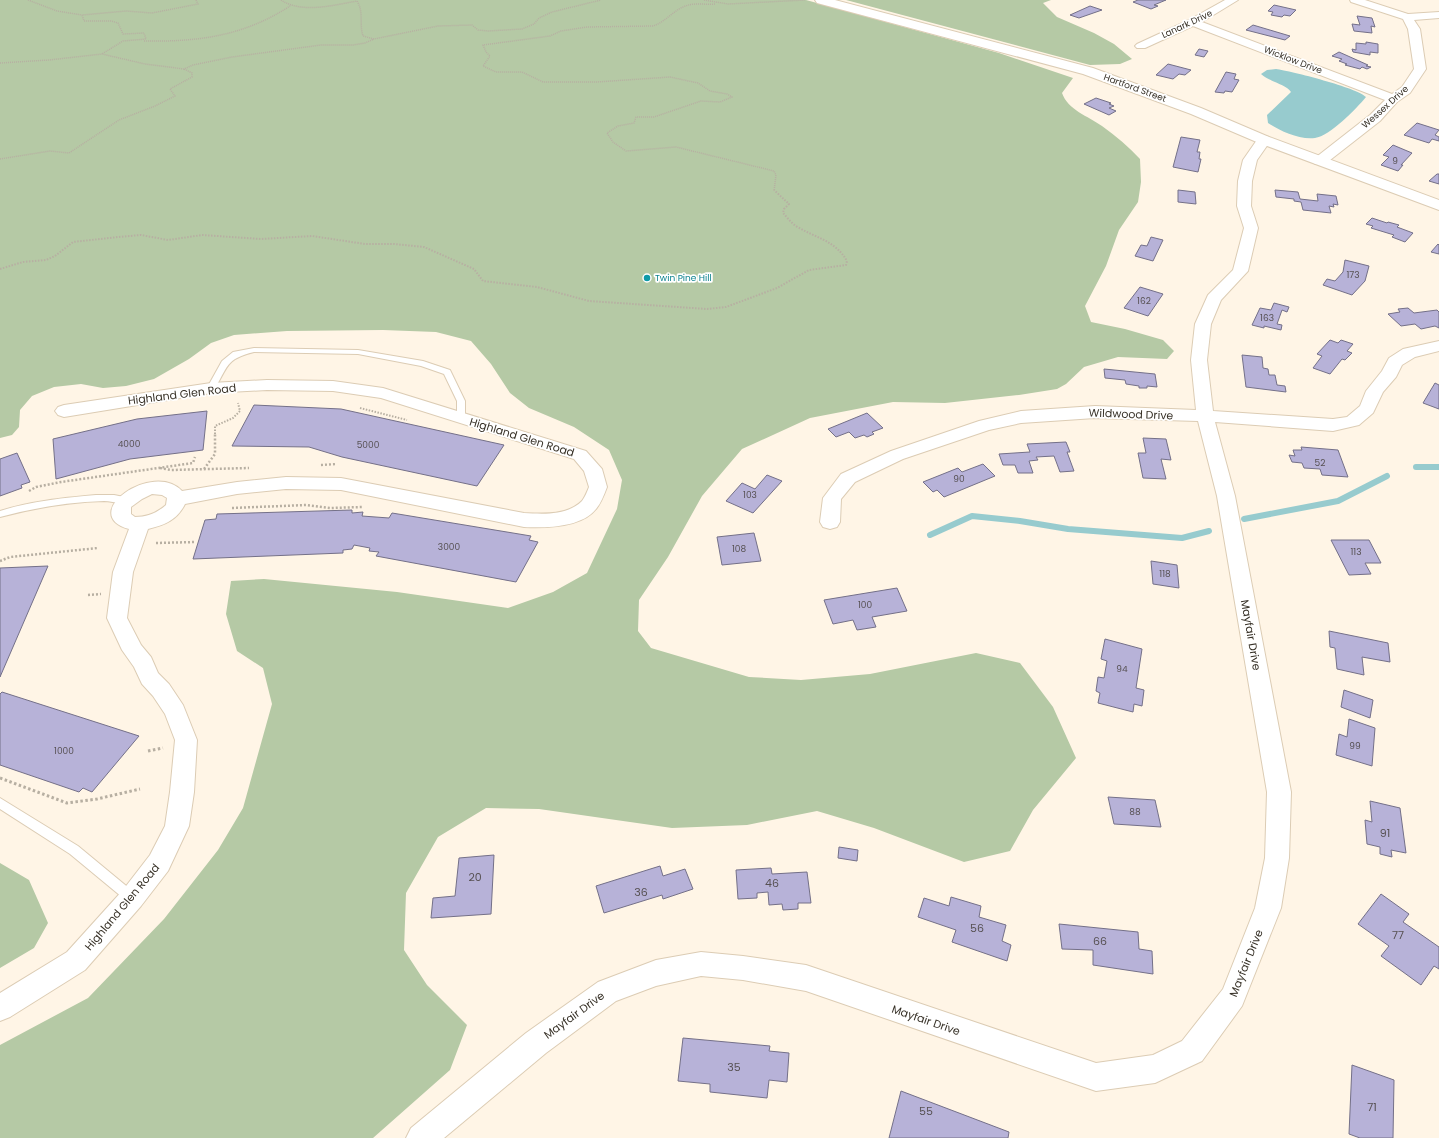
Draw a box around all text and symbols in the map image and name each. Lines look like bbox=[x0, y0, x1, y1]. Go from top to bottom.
street label: Lanark Drive bbox=[1160, 7, 1215, 41]
street label: Wicklow Drive bbox=[1262, 43, 1324, 77]
street label: Hartford Street bbox=[1102, 71, 1168, 105]
street label: Wessex Drive bbox=[1359, 83, 1411, 131]
house number: 9 bbox=[1392, 155, 1398, 167]
house number: 173 bbox=[1346, 269, 1360, 281]
place label: Twin Pine Hill bbox=[655, 272, 712, 284]
marker: Twin Pine Hill bbox=[642, 273, 652, 283]
house number: 162 bbox=[1137, 295, 1151, 307]
house number: 163 bbox=[1260, 312, 1274, 324]
street label: Highland Glen Road bbox=[127, 379, 237, 409]
street label: Wildwood Drive bbox=[1088, 405, 1174, 423]
street label: Highland Glen Road bbox=[468, 413, 576, 461]
house number: 4000 bbox=[118, 438, 141, 450]
house number: 5000 bbox=[357, 439, 380, 451]
house number: 52 bbox=[1315, 457, 1325, 469]
house number: 90 bbox=[953, 473, 965, 485]
house number: 103 bbox=[743, 489, 757, 501]
house number: 3000 bbox=[438, 541, 460, 553]
house number: 108 bbox=[732, 543, 746, 555]
house number: 113 bbox=[1350, 546, 1362, 558]
house number: 118 bbox=[1159, 568, 1171, 580]
street label: Mayfair Drive bbox=[1237, 598, 1265, 672]
house number: 100 bbox=[858, 599, 872, 611]
house number: 94 bbox=[1116, 663, 1128, 675]
house number: 99 bbox=[1349, 740, 1361, 752]
house number: 1000 bbox=[54, 745, 74, 757]
house number: 88 bbox=[1129, 806, 1141, 818]
house number: 91 bbox=[1380, 825, 1390, 841]
street label: Highland Glen Road bbox=[81, 860, 163, 954]
house number: 20 bbox=[468, 869, 482, 885]
house number: 46 bbox=[765, 875, 779, 891]
house number: 36 bbox=[634, 884, 648, 900]
house number: 56 bbox=[970, 920, 984, 936]
street label: Mayfair Drive bbox=[1225, 927, 1267, 999]
house number: 77 bbox=[1392, 927, 1404, 943]
house number: 66 bbox=[1093, 933, 1107, 949]
street label: Mayfair Drive bbox=[540, 987, 608, 1042]
street label: Mayfair Drive bbox=[890, 1001, 963, 1039]
house number: 35 bbox=[727, 1059, 741, 1075]
house number: 71 bbox=[1367, 1099, 1377, 1115]
house number: 55 bbox=[919, 1103, 933, 1119]

